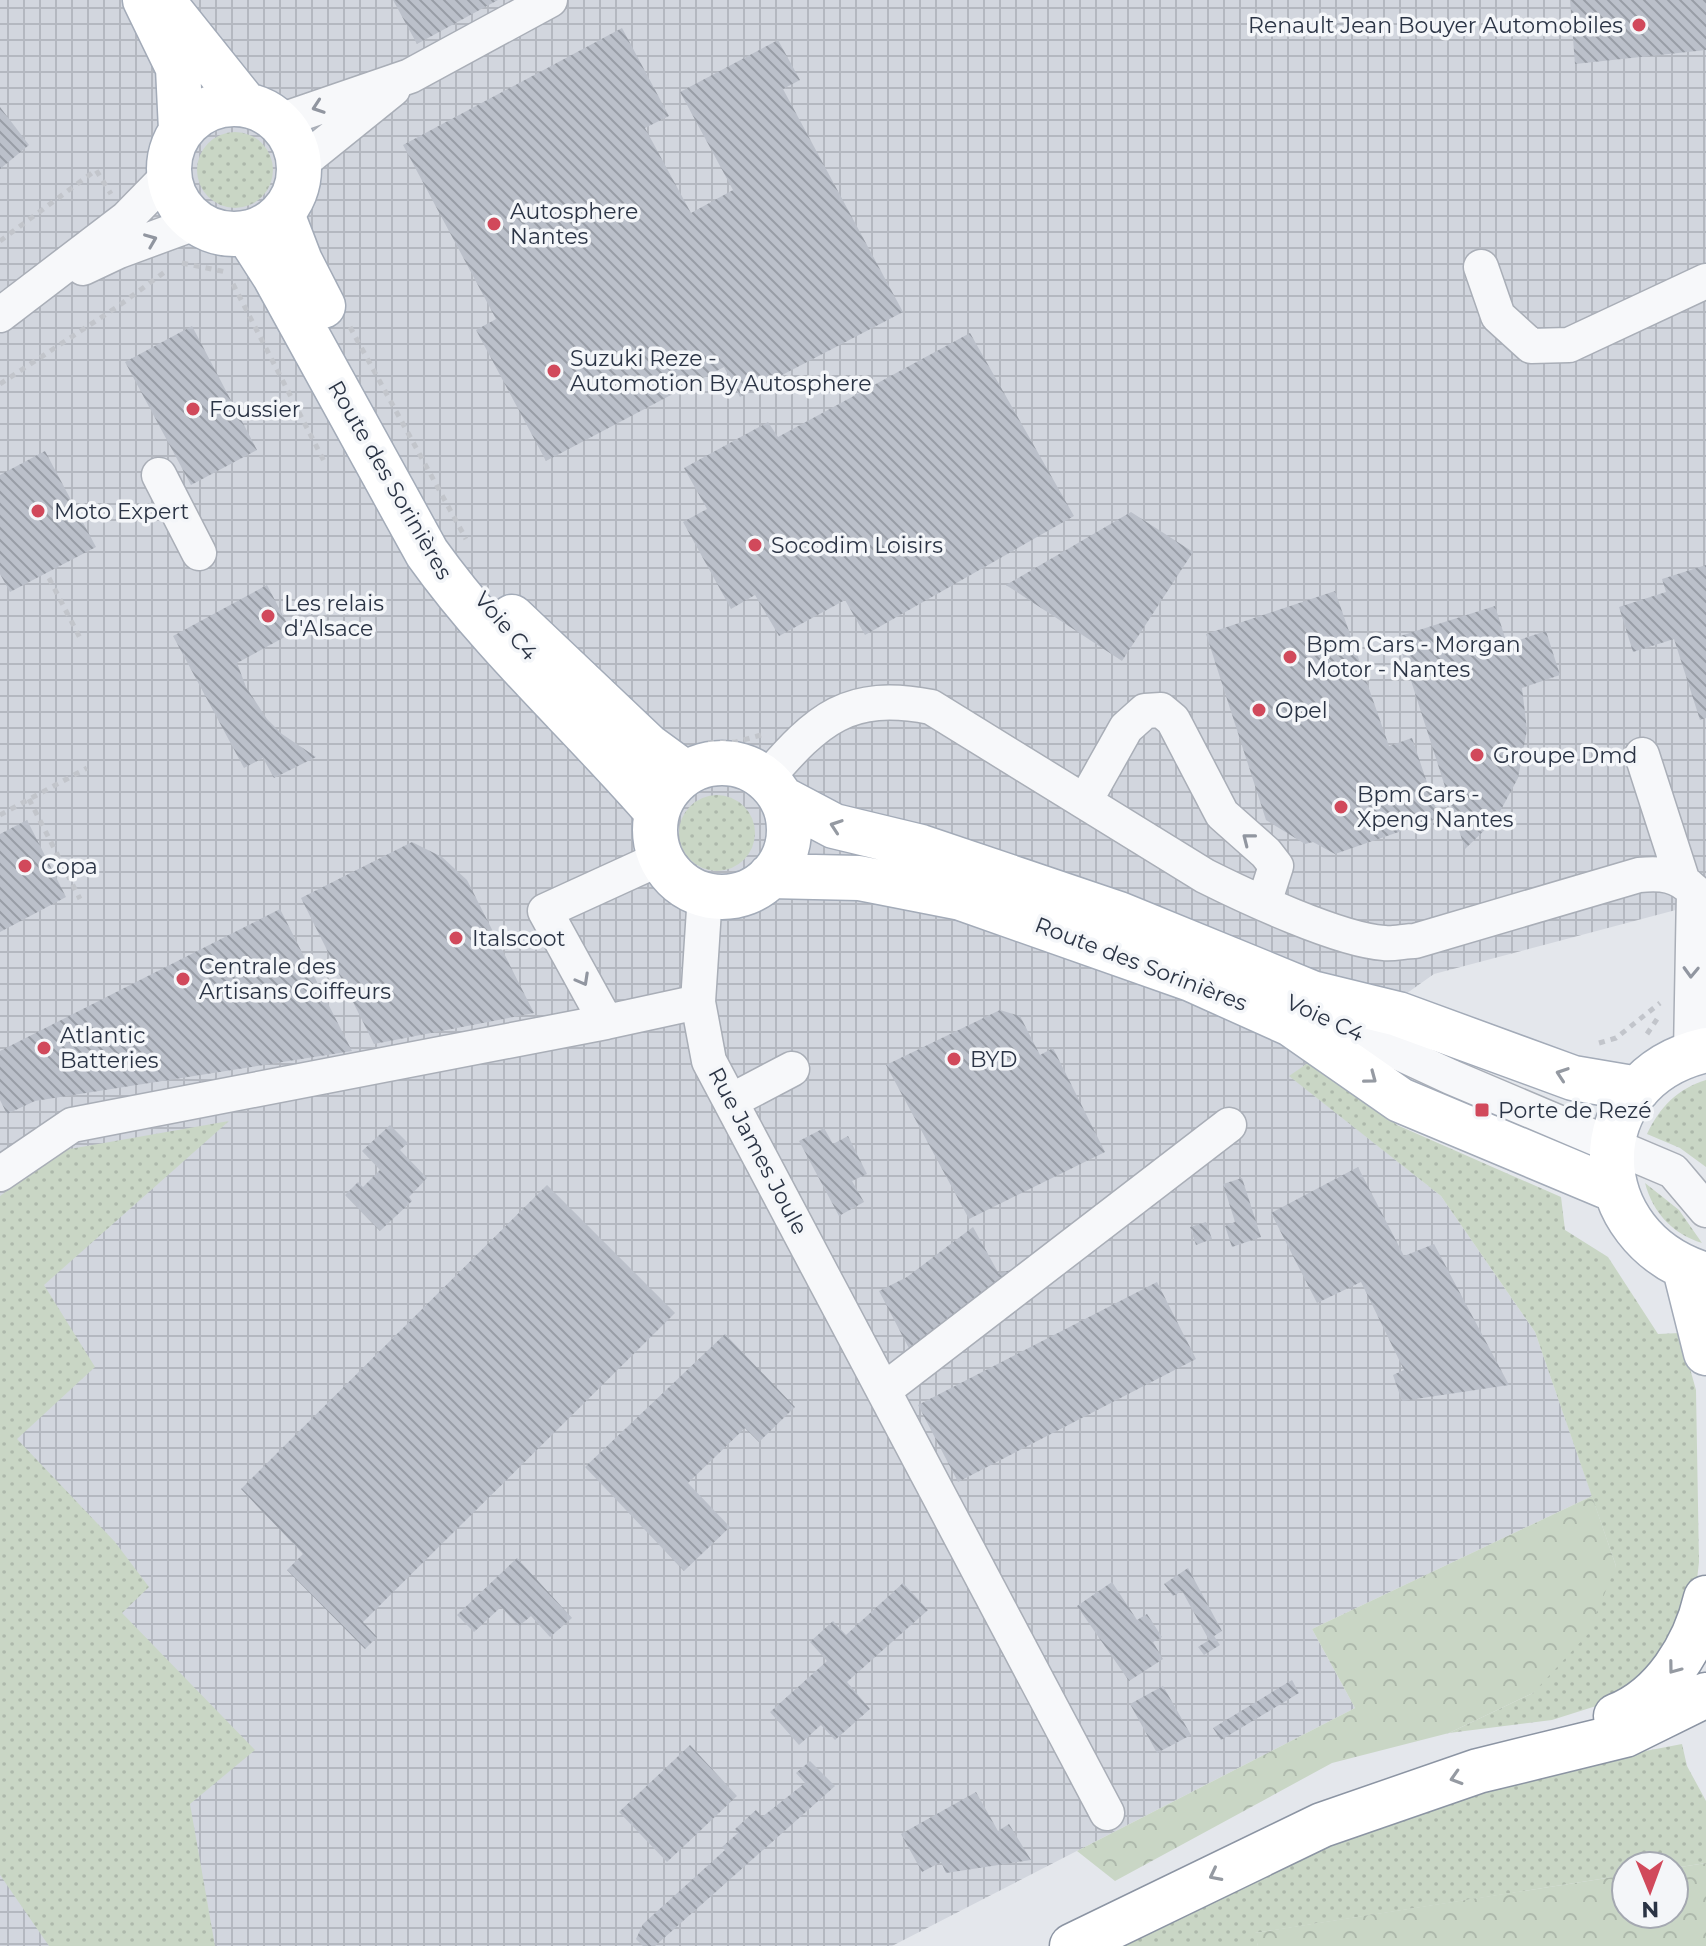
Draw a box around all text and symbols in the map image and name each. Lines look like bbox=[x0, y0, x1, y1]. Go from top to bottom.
place label: Renault Jean Bouyer Automobiles bbox=[1248, 12, 1623, 39]
marker: Renault Jean Bouyer Automobiles bbox=[1630, 16, 1648, 34]
one-way arrow bbox=[312, 97, 326, 114]
place label: Autosphere Nantes bbox=[510, 198, 638, 250]
marker: Autosphere Nantes bbox=[485, 215, 503, 233]
one-way arrow bbox=[143, 233, 157, 250]
place label: Suzuki Reze - Automotion By Autosphere bbox=[570, 345, 872, 397]
marker: Suzuki Reze - Automotion By Autosphere bbox=[545, 362, 563, 380]
street label: Route des Sorinières bbox=[322, 376, 458, 585]
place label: Foussier bbox=[209, 396, 301, 423]
marker: Foussier bbox=[184, 400, 202, 418]
place label: Moto Expert bbox=[54, 498, 189, 525]
marker: Moto Expert bbox=[29, 502, 47, 520]
place label: Socodim Loisirs bbox=[771, 532, 943, 559]
marker: Socodim Loisirs bbox=[746, 536, 764, 554]
street label: Voie C4 bbox=[469, 586, 544, 666]
place label: Les relais d'Alsace bbox=[284, 590, 384, 642]
marker: Les relais d'Alsace bbox=[259, 607, 277, 625]
place label: Bpm Cars - Morgan Motor - Nantes bbox=[1306, 631, 1521, 683]
marker: Bpm Cars - Morgan Motor - Nantes bbox=[1281, 648, 1299, 666]
place label: Opel bbox=[1275, 697, 1328, 724]
marker: Opel bbox=[1250, 701, 1268, 719]
place label: Groupe Dmd bbox=[1493, 742, 1638, 769]
marker: Groupe Dmd bbox=[1468, 746, 1486, 764]
place label: Bpm Cars - Xpeng Nantes bbox=[1357, 781, 1514, 833]
marker: Bpm Cars - Xpeng Nantes bbox=[1332, 798, 1350, 816]
one-way arrow bbox=[830, 819, 844, 835]
one-way arrow bbox=[1243, 834, 1257, 849]
place label: Copa bbox=[41, 853, 98, 880]
marker: Copa bbox=[16, 857, 34, 875]
street label: Route des Sorinières bbox=[1031, 911, 1251, 1017]
place label: Italscoot bbox=[472, 925, 566, 952]
marker: Italscoot bbox=[447, 929, 465, 947]
place label: Centrale des Artisans Coiffeurs bbox=[199, 953, 391, 1005]
one-way arrow bbox=[1682, 966, 1699, 979]
marker: Centrale des Artisans Coiffeurs bbox=[174, 970, 192, 988]
one-way arrow bbox=[573, 971, 588, 986]
street label: Voie C4 bbox=[1282, 988, 1368, 1048]
place label: Atlantic Batteries bbox=[60, 1022, 159, 1074]
marker: Atlantic Batteries bbox=[35, 1039, 53, 1057]
place label: BYD bbox=[970, 1046, 1017, 1073]
marker: BYD bbox=[945, 1050, 963, 1068]
street label: Rue James Joule bbox=[702, 1063, 814, 1239]
one-way arrow bbox=[1555, 1067, 1569, 1084]
one-way arrow bbox=[1362, 1069, 1377, 1083]
place label: Porte de Rezé bbox=[1498, 1097, 1651, 1124]
marker: Porte de Rezé bbox=[1473, 1101, 1491, 1119]
one-way arrow bbox=[1669, 1659, 1683, 1674]
one-way arrow bbox=[1449, 1769, 1463, 1785]
north arrow bbox=[1610, 1850, 1690, 1930]
one-way arrow bbox=[1208, 1865, 1223, 1880]
text: N bbox=[1641, 1896, 1659, 1923]

